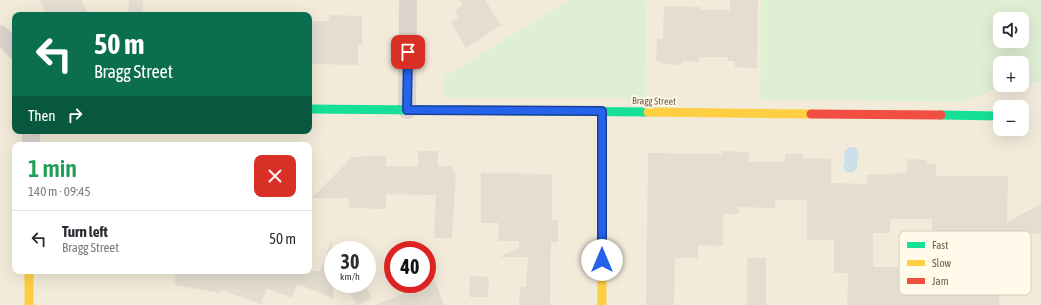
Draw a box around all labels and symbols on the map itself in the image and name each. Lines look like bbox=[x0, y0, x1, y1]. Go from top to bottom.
pin bbox=[391, 35, 425, 69]
street label: Bragg Street bbox=[632, 95, 676, 107]
legend bbox=[899, 231, 1031, 295]
position arrow bbox=[581, 239, 623, 281]
text: Fast bbox=[932, 239, 948, 251]
speed limit sign: 40 bbox=[384, 241, 436, 293]
text: Slow bbox=[932, 257, 951, 269]
text: Jam bbox=[932, 275, 949, 287]

